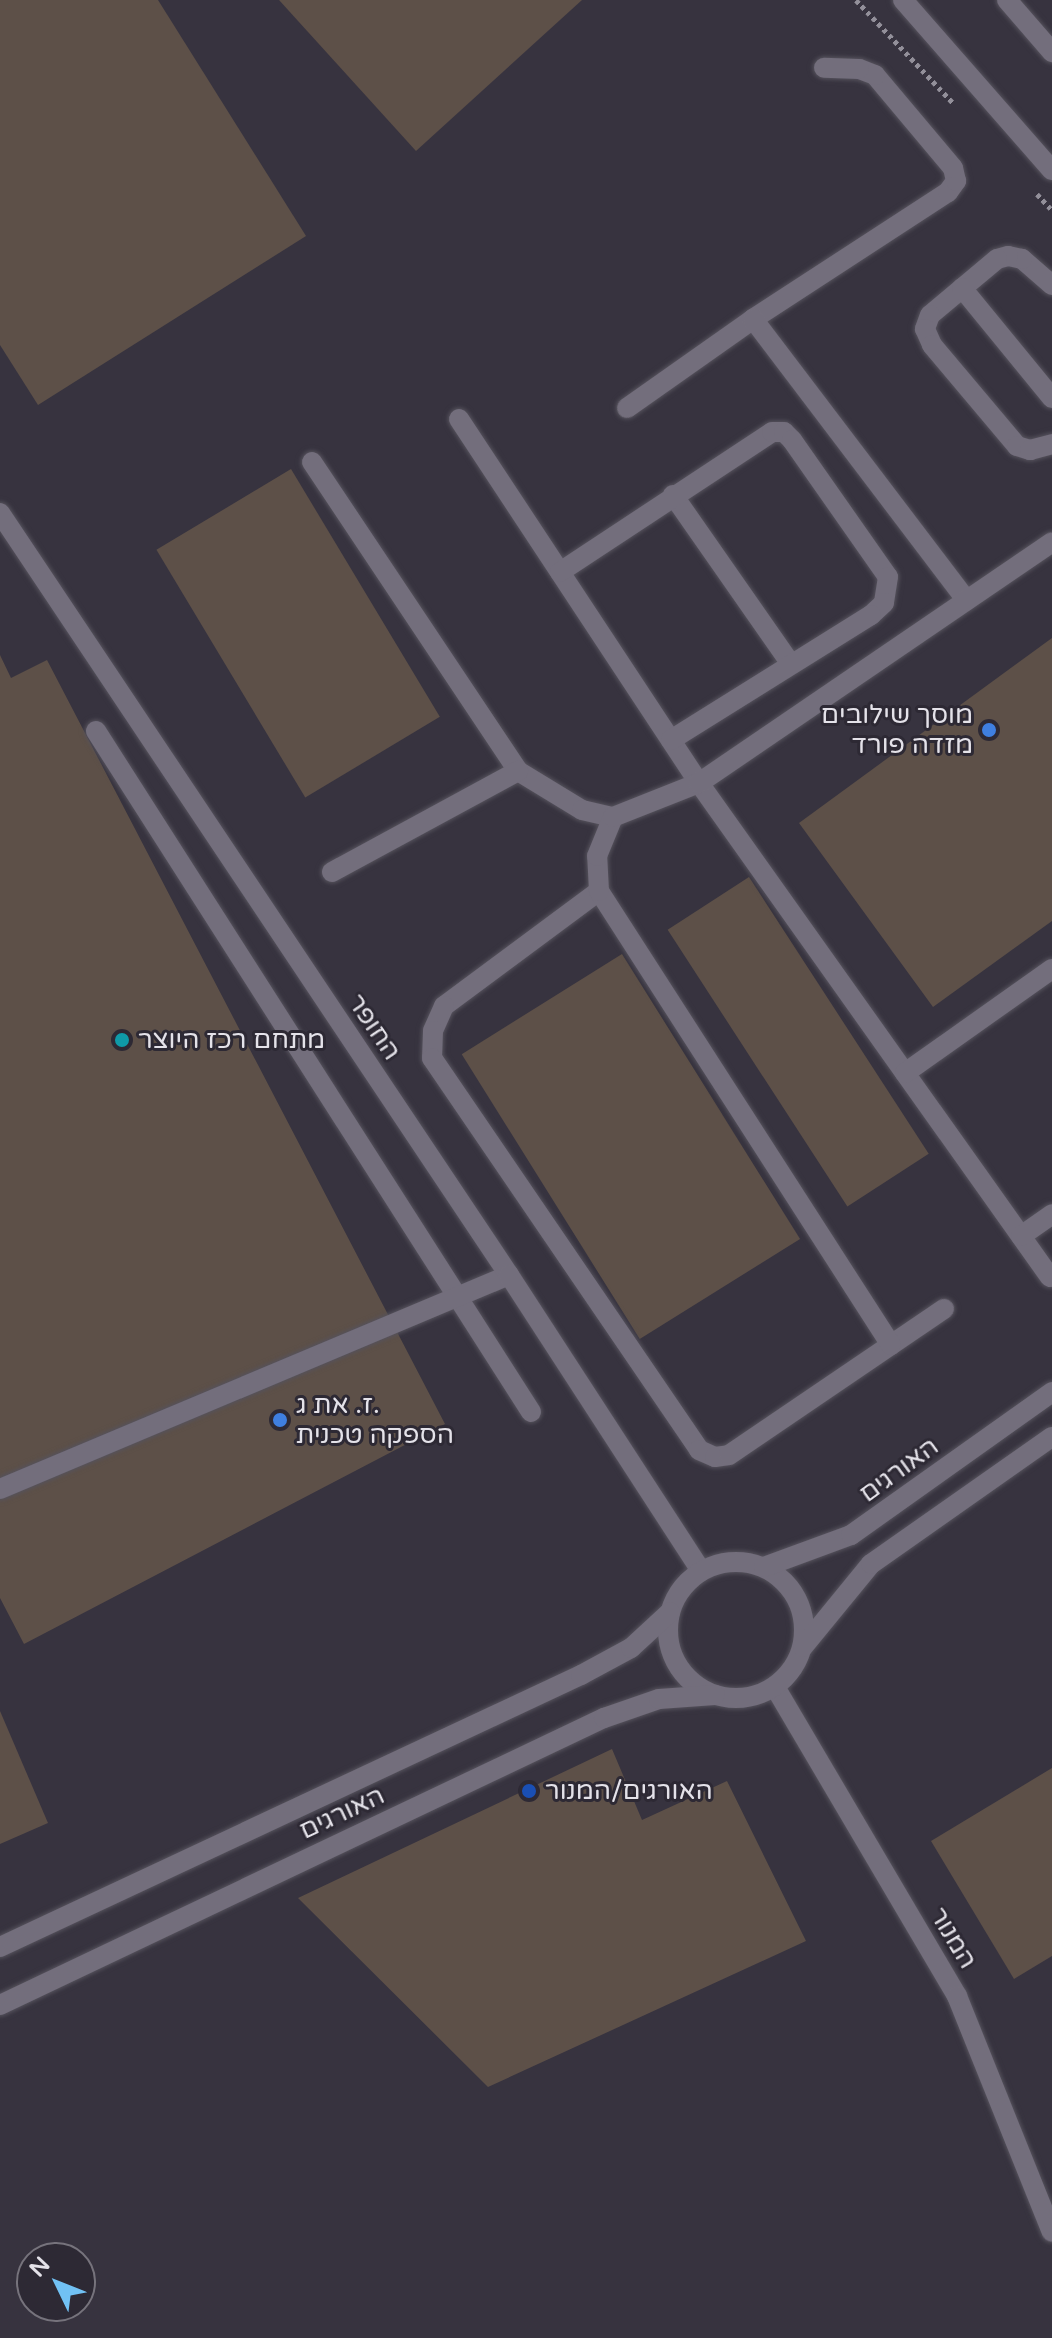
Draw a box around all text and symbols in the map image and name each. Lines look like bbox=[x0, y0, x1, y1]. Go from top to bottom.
place label: מוסך שילובים מזדה פורד bbox=[821, 699, 973, 760]
marker: מוסך שילובים מזדה פורד bbox=[980, 721, 998, 739]
street label: החופר bbox=[341, 988, 407, 1066]
place label: מתחם רכז היוצר bbox=[138, 1024, 325, 1056]
marker: מתחם רכז היוצר bbox=[113, 1031, 131, 1049]
place label: ז. את ג. הספקה טכנית bbox=[296, 1389, 454, 1450]
marker: ז. את ג. הספקה טכנית bbox=[271, 1411, 289, 1429]
street label: האורגים bbox=[853, 1431, 945, 1509]
place label: האורגים/המנור bbox=[545, 1775, 713, 1807]
street label: האורגים bbox=[295, 1780, 389, 1846]
marker: האורגים/המנור bbox=[520, 1782, 538, 1800]
street label: המנור bbox=[923, 1902, 983, 1974]
north arrow bbox=[16, 2242, 96, 2322]
text: N bbox=[24, 2252, 55, 2282]

